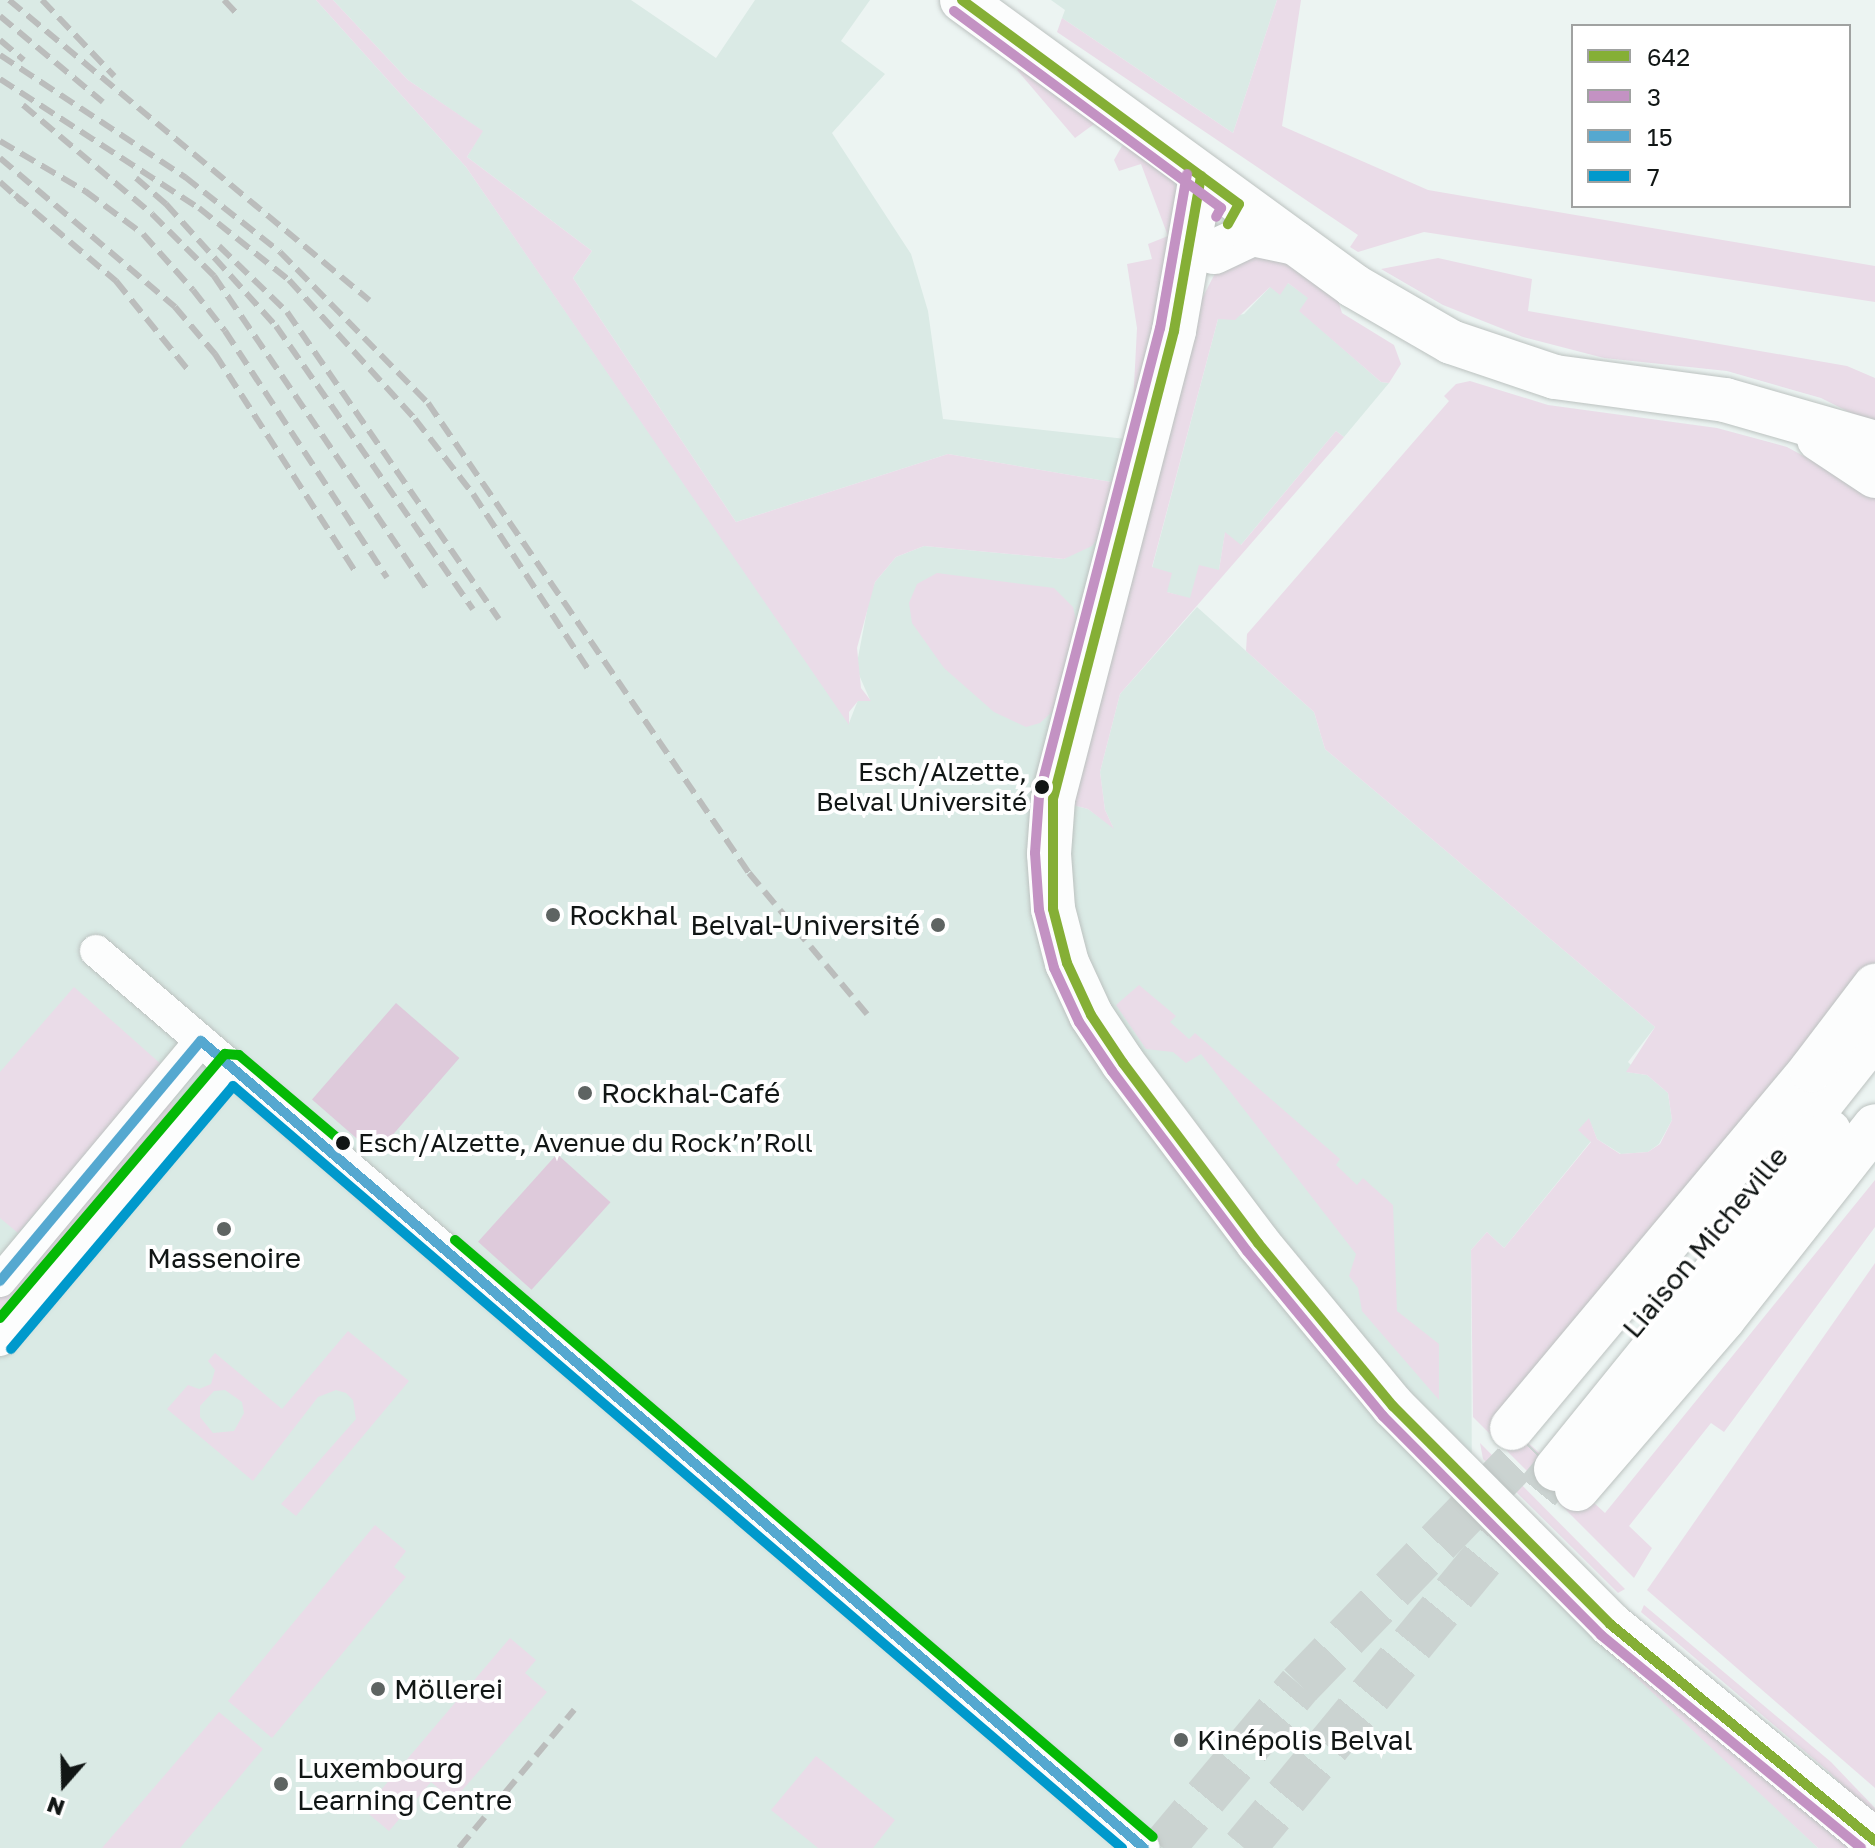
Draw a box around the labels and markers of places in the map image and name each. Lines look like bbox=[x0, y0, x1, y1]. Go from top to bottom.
place label: Esch/Alzette, Belval Université bbox=[816, 756, 1027, 818]
marker: Esch/Alzette, Belval Université bbox=[1034, 779, 1050, 795]
place label: Rockhal bbox=[569, 898, 678, 932]
marker: Rockhal bbox=[544, 906, 562, 924]
place label: Belval-Université bbox=[690, 908, 920, 942]
marker: Belval-Université bbox=[927, 914, 949, 936]
place label: Rockhal-Café bbox=[601, 1076, 780, 1110]
marker: Rockhal-Café bbox=[576, 1084, 594, 1102]
place label: Esch/Alzette, Avenue du Rock’n’Roll bbox=[358, 1127, 813, 1159]
marker: Esch/Alzette, Avenue du Rock’n’Roll bbox=[335, 1135, 351, 1151]
marker: Massenoire bbox=[215, 1220, 233, 1238]
place label: Massenoire bbox=[147, 1241, 301, 1275]
place label: Möllerei bbox=[394, 1672, 503, 1706]
marker: Möllerei bbox=[369, 1680, 387, 1698]
place label: Kinépolis Belval bbox=[1197, 1723, 1413, 1757]
marker: Kinépolis Belval bbox=[1172, 1731, 1190, 1749]
place label: Luxembourg Learning Centre bbox=[297, 1751, 512, 1817]
marker: Luxembourg Learning Centre bbox=[272, 1775, 290, 1793]

